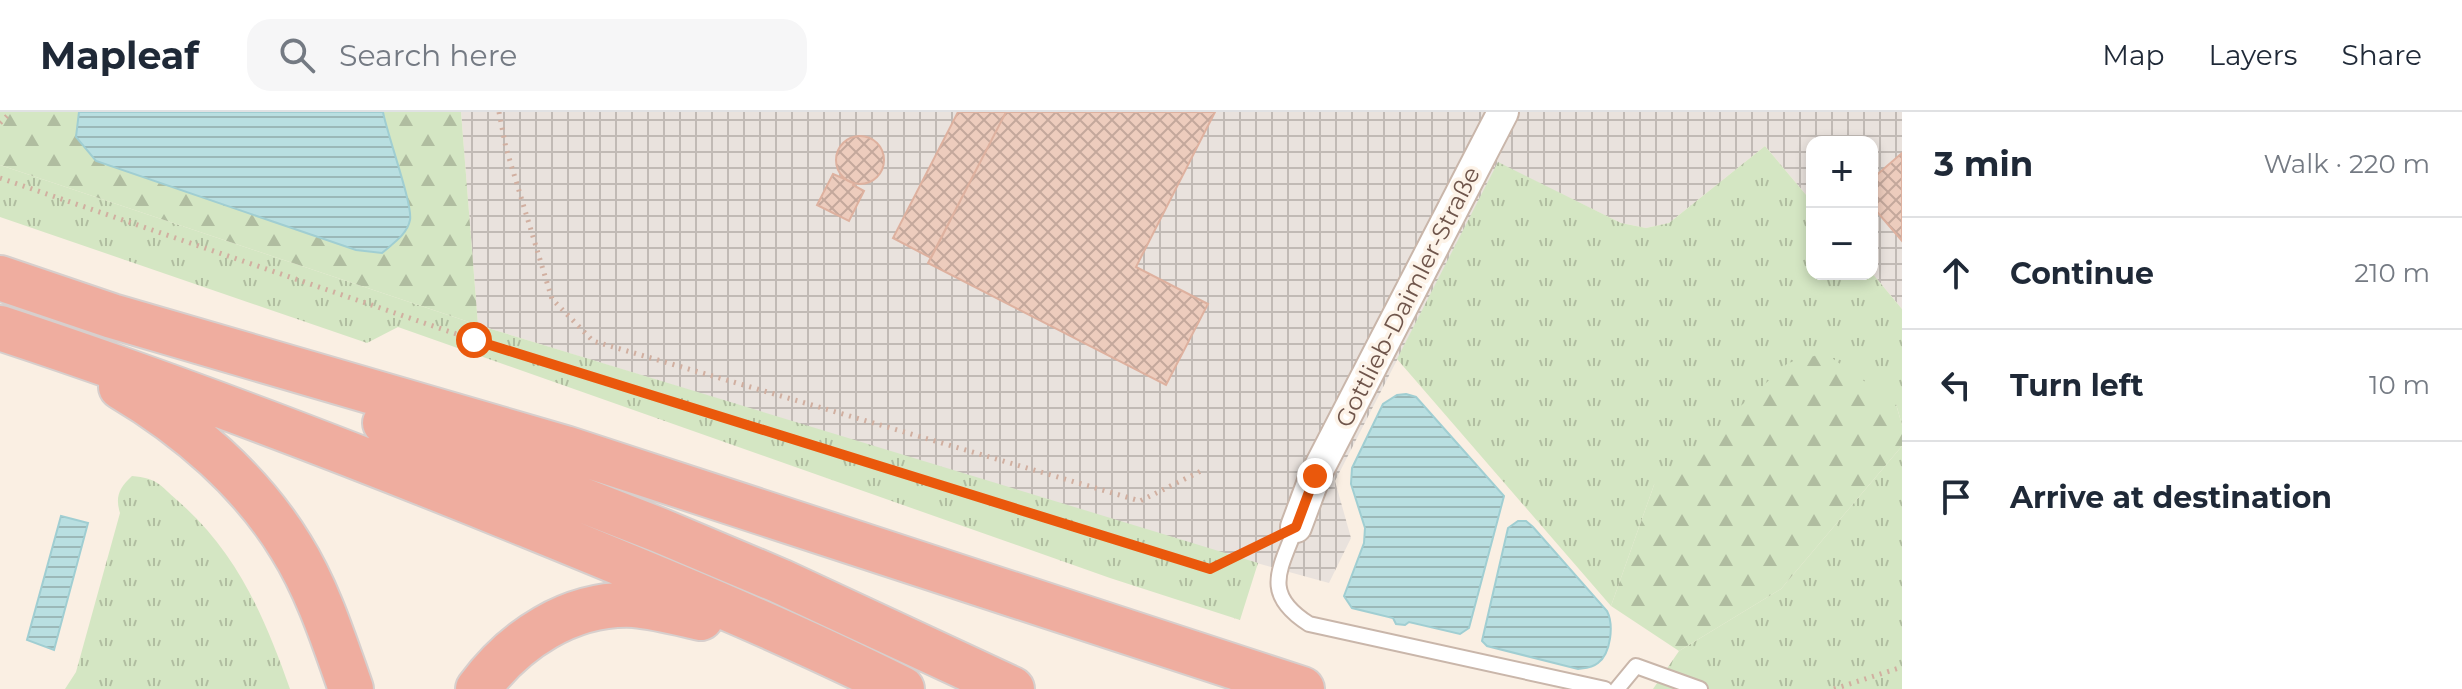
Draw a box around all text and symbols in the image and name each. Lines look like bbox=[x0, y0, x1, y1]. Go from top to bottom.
search box bbox=[247, 19, 807, 91]
text: Mapleaf bbox=[40, 32, 199, 79]
icon: search bbox=[275, 33, 319, 77]
text: Search here bbox=[339, 37, 517, 74]
text: Map bbox=[2102, 38, 2165, 72]
text: Layers bbox=[2209, 38, 2298, 72]
text: Share bbox=[2342, 38, 2422, 72]
map controls bbox=[1806, 136, 1878, 280]
button: + bbox=[1806, 136, 1878, 208]
text: 3 min bbox=[1934, 143, 2033, 185]
text: Walk · 220 m bbox=[2263, 148, 2430, 180]
street label: Gottlieb-Daimler-Straße bbox=[1329, 162, 1486, 432]
button: − bbox=[1806, 208, 1878, 280]
icon: ahead bbox=[1934, 251, 1978, 295]
text: Continue bbox=[2010, 255, 2154, 292]
text: 210 m bbox=[2354, 257, 2430, 289]
route start bbox=[456, 322, 492, 358]
icon: left bbox=[1934, 363, 1978, 407]
text: Turn left bbox=[2010, 367, 2143, 404]
text: 10 m bbox=[2369, 369, 2430, 401]
route end bbox=[1297, 458, 1333, 494]
icon: arrive bbox=[1934, 475, 1978, 519]
text: Arrive at destination bbox=[2010, 479, 2332, 516]

